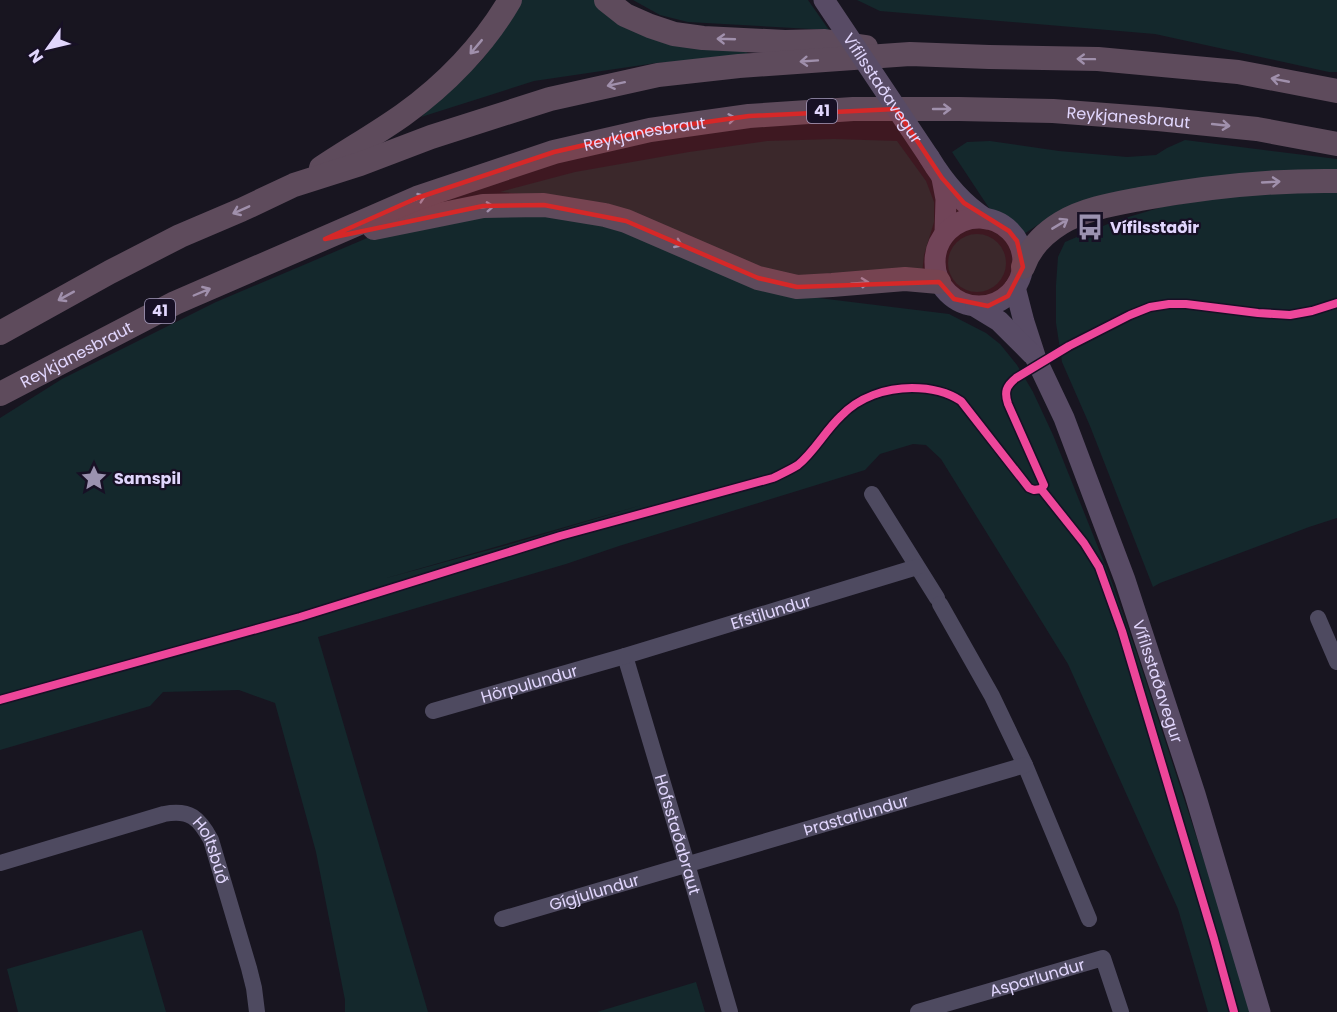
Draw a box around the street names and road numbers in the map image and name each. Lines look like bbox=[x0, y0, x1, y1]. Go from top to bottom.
street label: Vífilsstaðavegur bbox=[837, 29, 928, 148]
road number: 41 bbox=[807, 99, 837, 123]
street label: Reykjanesbraut bbox=[1066, 101, 1191, 134]
street label: Reykjanesbraut bbox=[581, 111, 707, 157]
road number: 41 bbox=[145, 299, 175, 323]
street label: Reykjanesbraut bbox=[16, 316, 137, 394]
street label: Efstilundur bbox=[728, 589, 814, 635]
street label: Vífilsstaðavegur bbox=[1127, 617, 1189, 746]
street label: Hörpulundur bbox=[478, 659, 580, 709]
street label: Hofsstaðabraut bbox=[649, 771, 706, 898]
street label: Þrastarlundur bbox=[801, 789, 911, 842]
street label: Holtsbúð bbox=[187, 812, 234, 886]
street label: Gígjulundur bbox=[546, 868, 642, 917]
street label: Asparlundur bbox=[987, 953, 1088, 1003]

